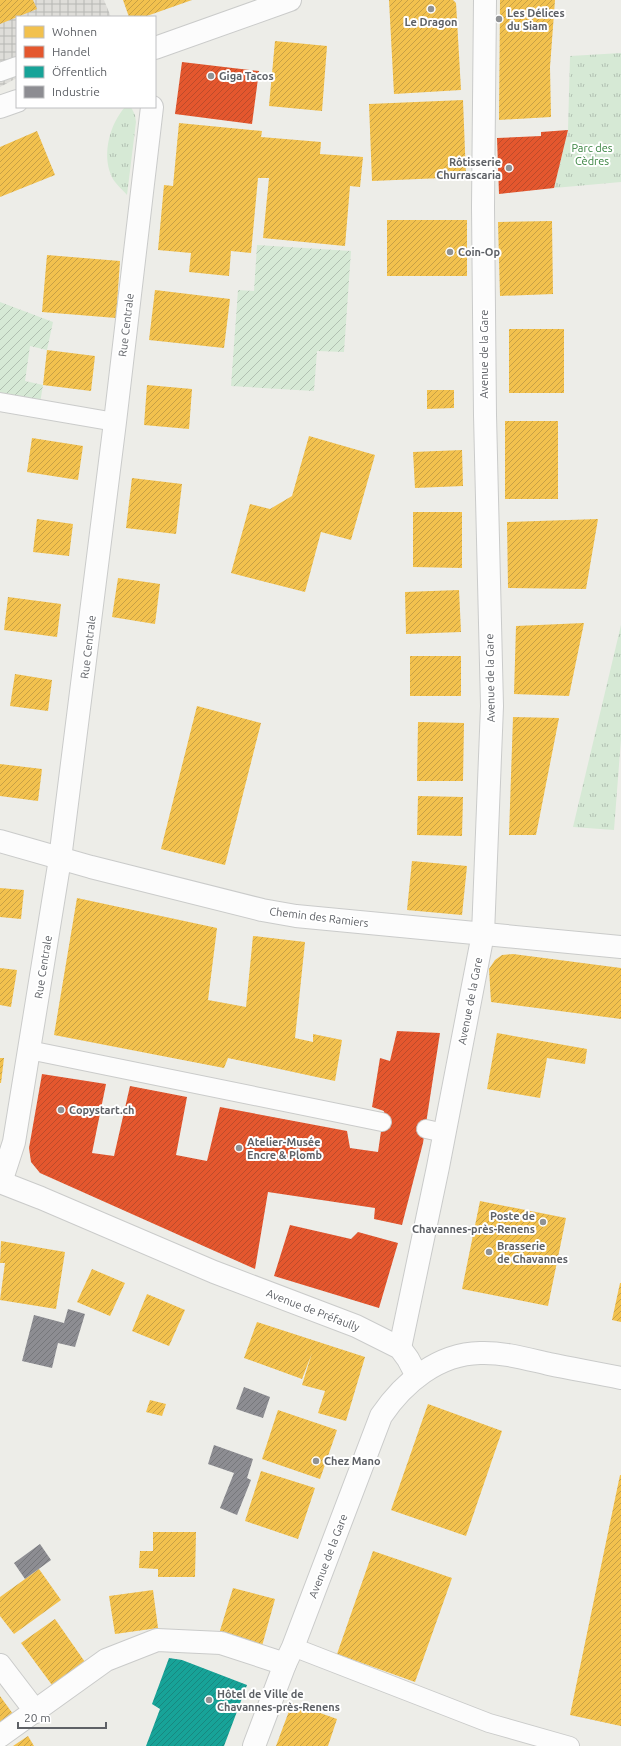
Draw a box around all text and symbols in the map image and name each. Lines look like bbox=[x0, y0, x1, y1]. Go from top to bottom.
marker: Le Dragon bbox=[426, 4, 436, 14]
place label: Les Délices du Siam bbox=[507, 7, 565, 32]
marker: Les Délices du Siam bbox=[494, 14, 504, 24]
legend bbox=[16, 16, 156, 108]
place label: Le Dragon bbox=[405, 16, 457, 28]
text: Wohnen bbox=[52, 25, 97, 38]
text: Handel bbox=[52, 45, 90, 58]
text: Öffentlich bbox=[52, 65, 107, 78]
place label: Giga Tacos bbox=[219, 70, 274, 82]
marker: Giga Tacos bbox=[206, 71, 216, 81]
text: Industrie bbox=[52, 85, 100, 98]
park label: Parc des Cèdres bbox=[571, 142, 613, 167]
place label: Rôtisserie Churrascaria bbox=[436, 156, 501, 181]
marker: Rôtisserie Churrascaria bbox=[504, 163, 514, 173]
place label: Coin-Op bbox=[458, 246, 500, 258]
marker: Coin-Op bbox=[445, 247, 455, 257]
street label: Rue Centrale bbox=[116, 293, 136, 357]
street label: Avenue de la Gare bbox=[478, 310, 490, 398]
street label: Rue Centrale bbox=[78, 615, 98, 679]
street label: Avenue de la Gare bbox=[483, 633, 497, 723]
street label: Chemin des Ramiers bbox=[269, 905, 369, 929]
street label: Rue Centrale bbox=[32, 935, 54, 999]
street label: Avenue de la Gare bbox=[456, 956, 484, 1046]
place label: Copystart.ch bbox=[69, 1104, 134, 1116]
marker: Copystart.ch bbox=[56, 1105, 66, 1115]
place label: Atelier-Musée Encre & Plomb bbox=[247, 1136, 322, 1161]
marker: Atelier-Musée Encre & Plomb bbox=[234, 1143, 244, 1153]
place label: Poste de Chavannes-près-Renens bbox=[412, 1210, 535, 1235]
marker: Poste de Chavannes-près-Renens bbox=[538, 1217, 548, 1227]
place label: Brasserie de Chavannes bbox=[497, 1240, 568, 1265]
marker: Brasserie de Chavannes bbox=[484, 1247, 494, 1257]
street label: Avenue de Préfaully bbox=[265, 1287, 362, 1334]
place label: Chez Mano bbox=[324, 1455, 381, 1467]
marker: Chez Mano bbox=[311, 1456, 321, 1466]
street label: Avenue de la Gare bbox=[306, 1512, 350, 1600]
place label: Hôtel de Ville de Chavannes-près-Renens bbox=[217, 1688, 340, 1713]
marker: Hôtel de Ville de Chavannes-près-Renens bbox=[204, 1695, 214, 1705]
scale bar bbox=[18, 1704, 106, 1730]
text: 20 m bbox=[24, 1711, 51, 1724]

